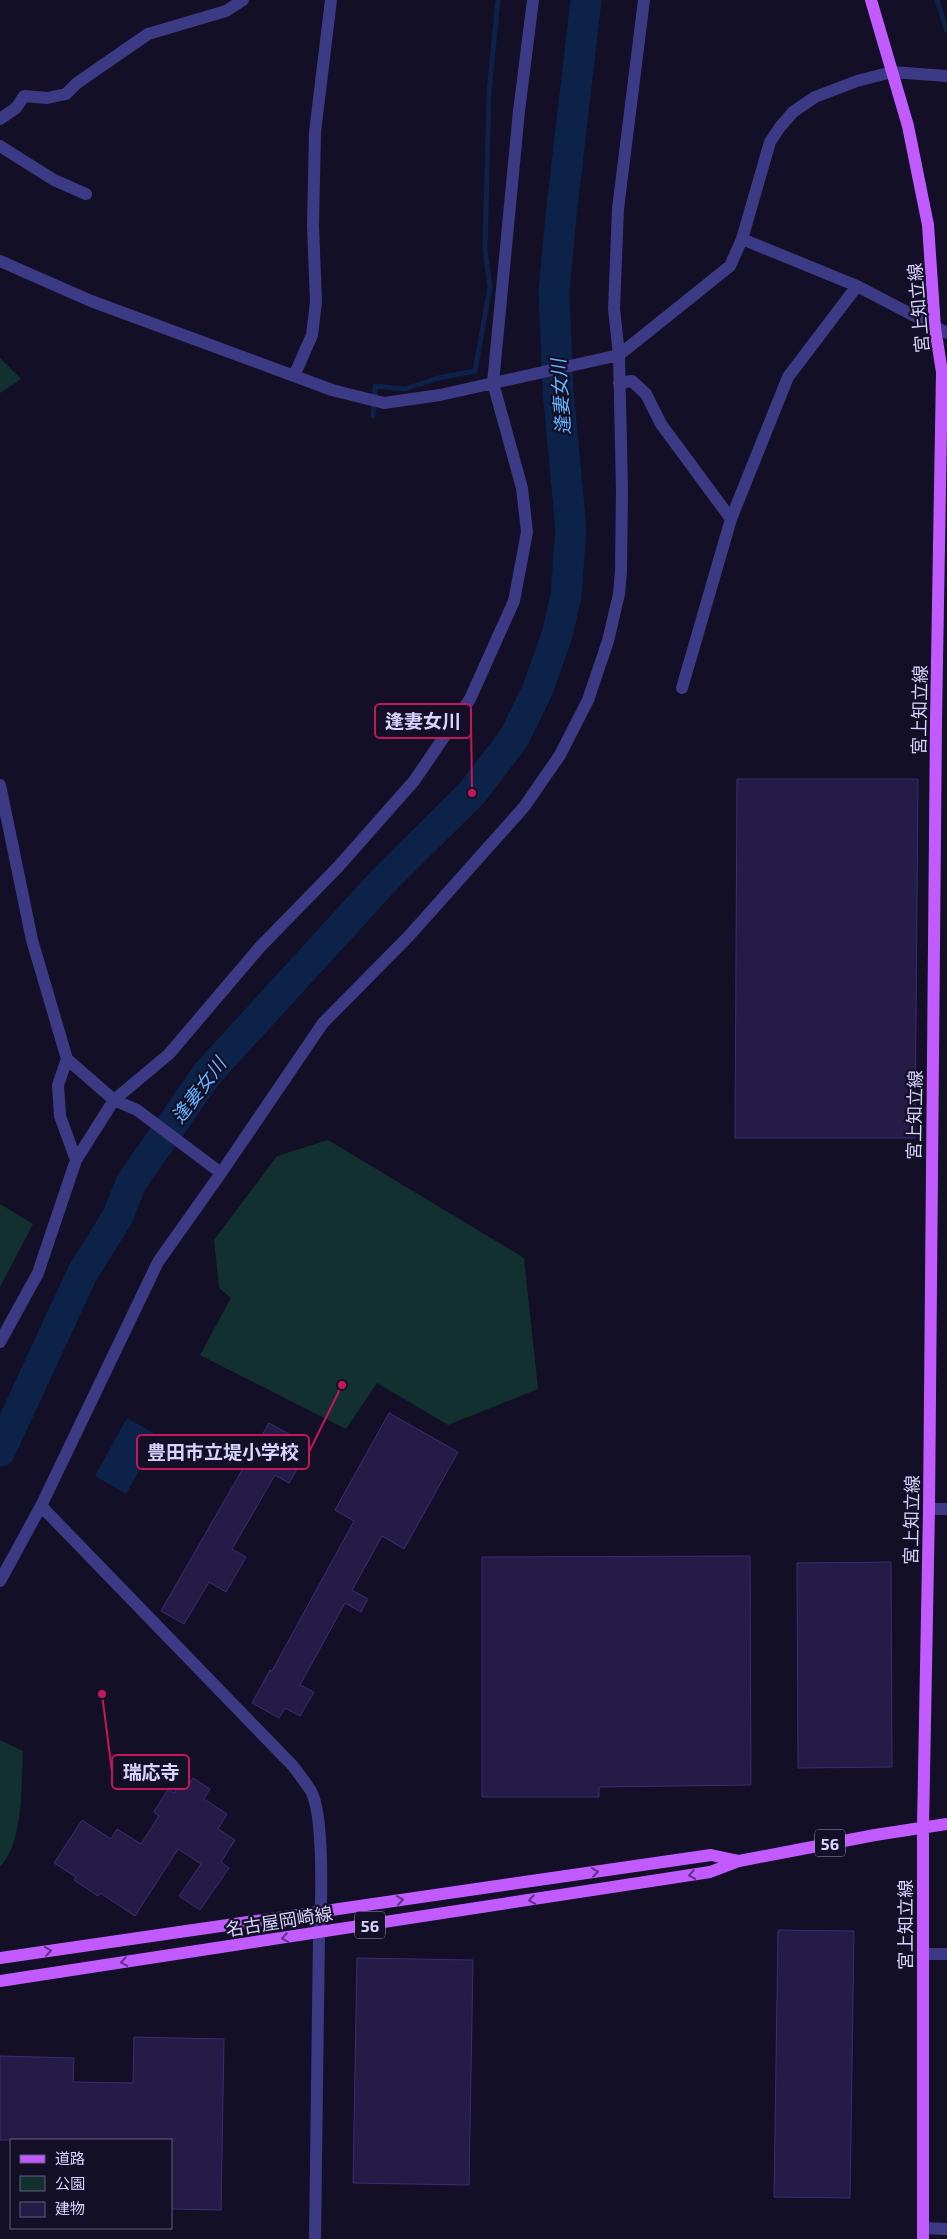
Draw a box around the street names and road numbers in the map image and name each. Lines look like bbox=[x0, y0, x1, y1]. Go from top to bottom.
street label: 宮上知立線 bbox=[903, 262, 933, 354]
street label: 宮上知立線 bbox=[907, 665, 931, 755]
street label: 宮上知立線 bbox=[902, 1070, 926, 1160]
street label: 宮上知立線 bbox=[899, 1475, 923, 1565]
road number: 56 bbox=[815, 1830, 845, 1856]
street label: 宮上知立線 bbox=[894, 1880, 916, 1970]
street label: 名古屋岡崎線 bbox=[224, 1902, 334, 1940]
road number: 56 bbox=[355, 1912, 385, 1938]

